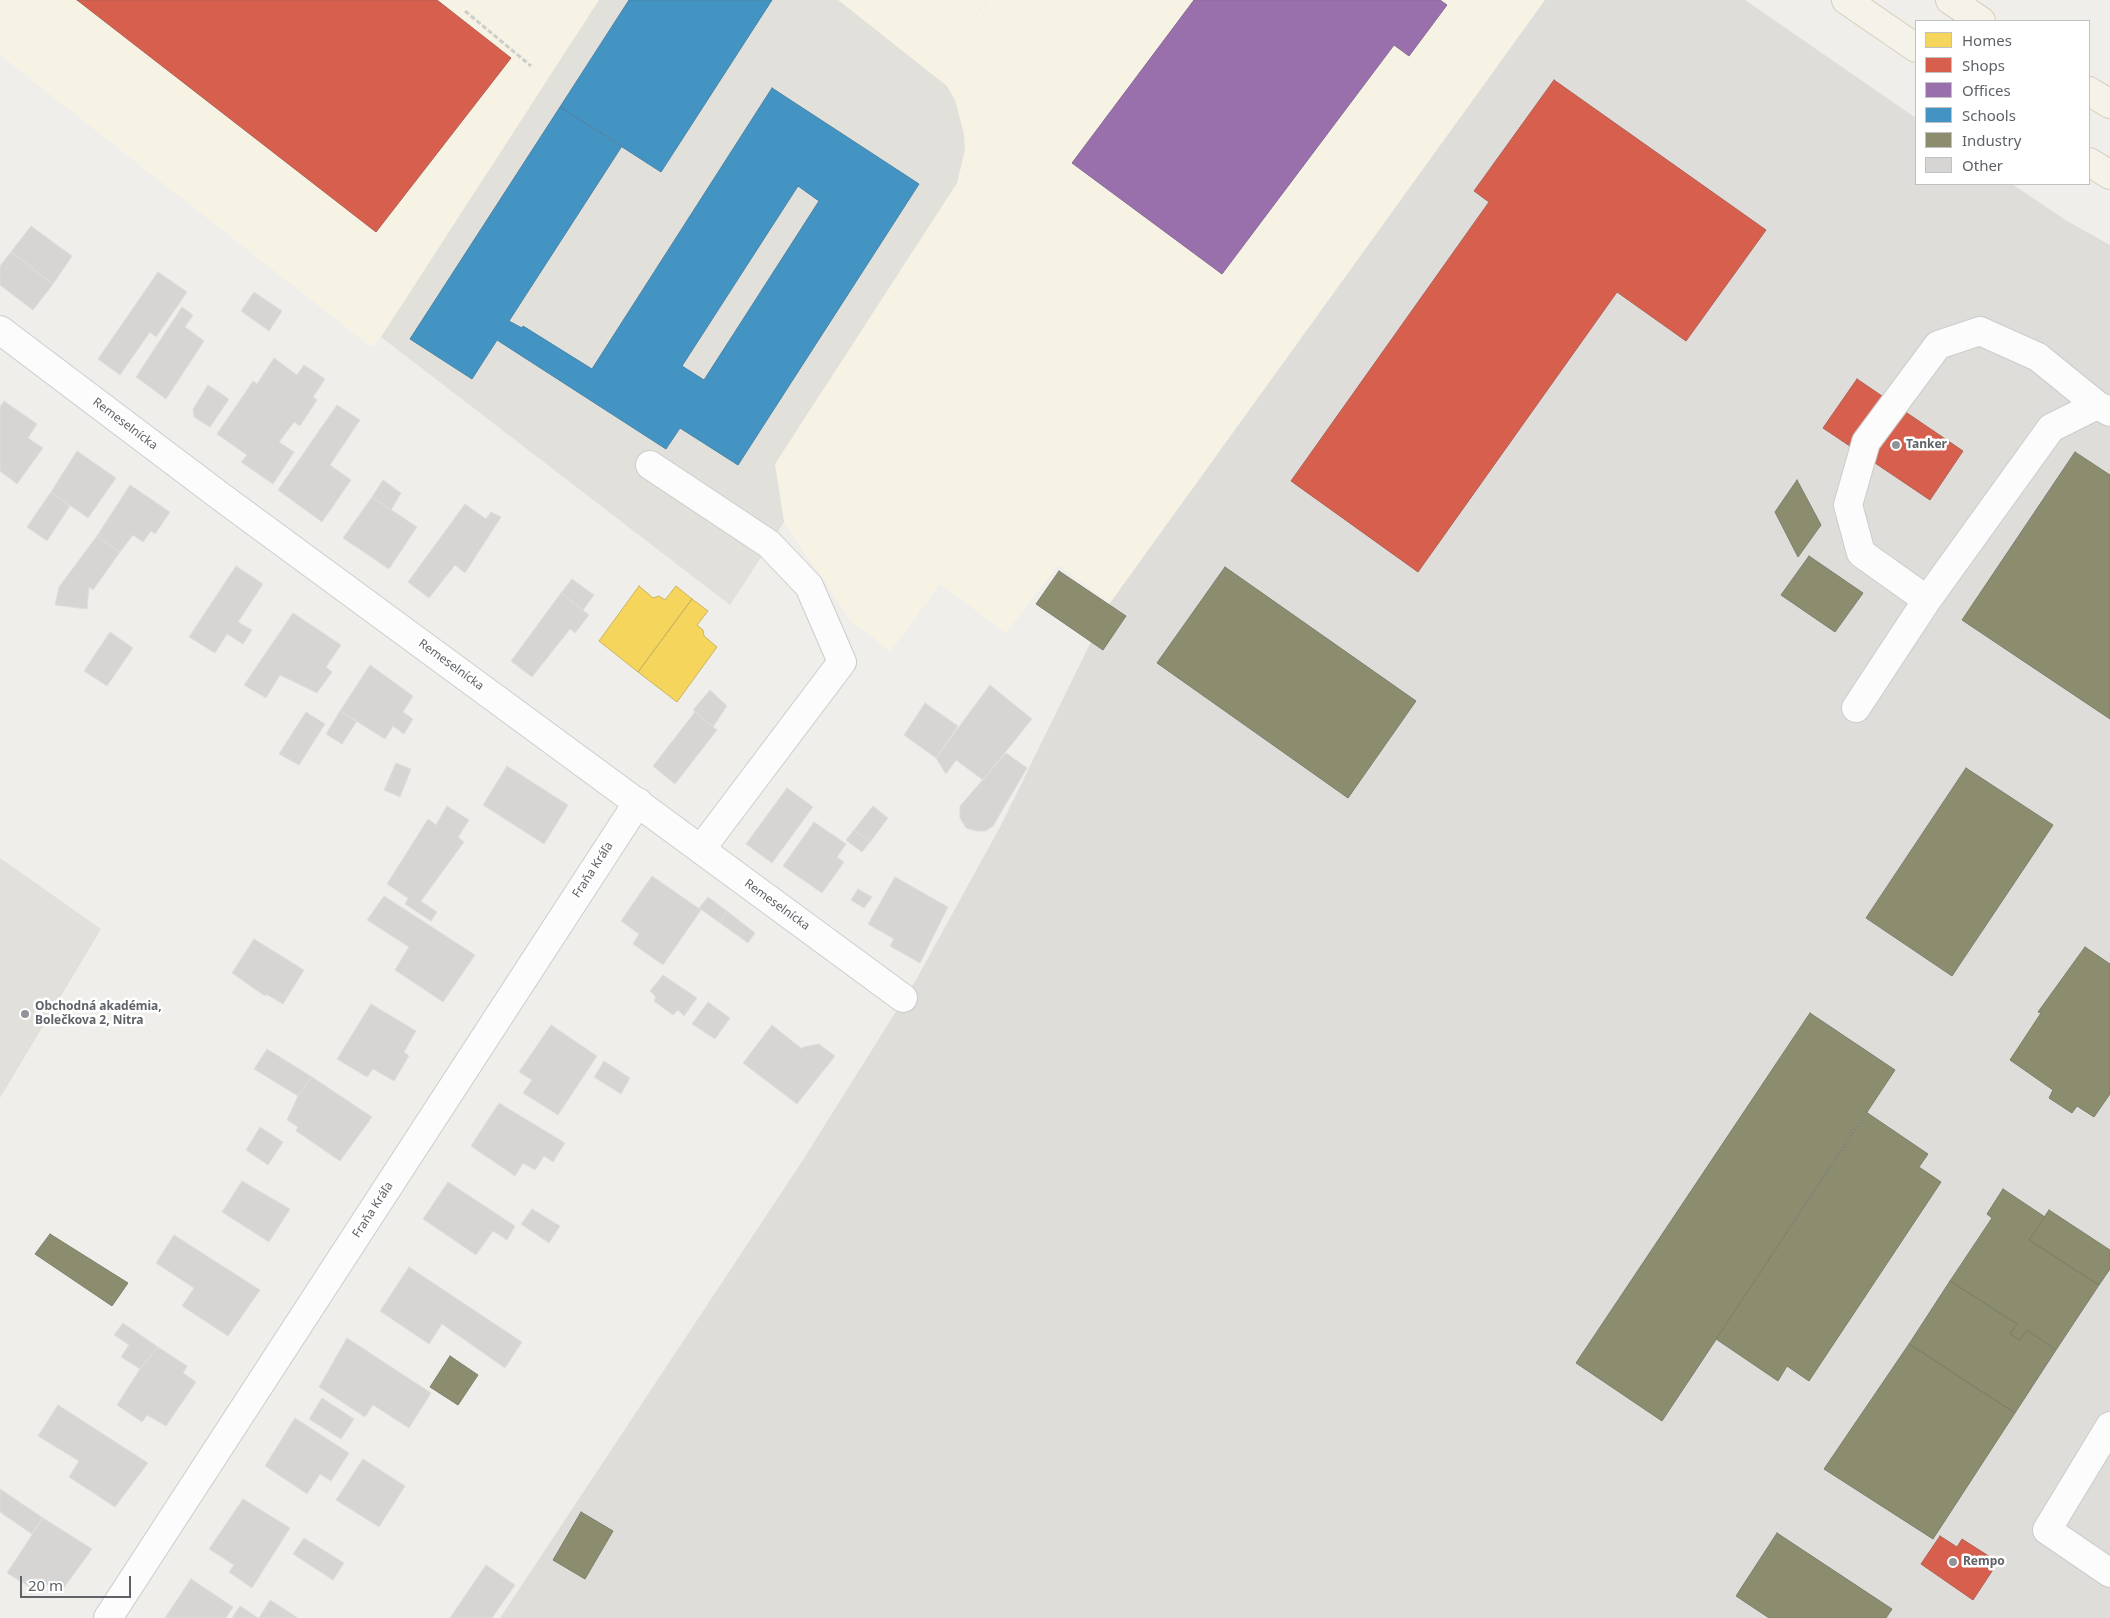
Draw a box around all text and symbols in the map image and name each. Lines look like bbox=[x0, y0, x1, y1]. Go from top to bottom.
legend bbox=[1915, 20, 2090, 185]
text: Homes bbox=[1962, 30, 2012, 50]
text: Shops bbox=[1962, 55, 2005, 75]
text: Offices bbox=[1962, 80, 2011, 100]
text: Schools bbox=[1962, 105, 2016, 125]
text: Industry bbox=[1962, 130, 2021, 150]
text: Other bbox=[1962, 155, 2003, 175]
street label: Remeselnícka bbox=[90, 395, 160, 453]
place label: Tanker bbox=[1906, 438, 1947, 452]
marker: Tanker bbox=[1890, 439, 1902, 451]
street label: Remeselnícka bbox=[416, 636, 486, 694]
street label: Fraňa Kráľa bbox=[570, 839, 616, 901]
street label: Remeselnícka bbox=[742, 876, 812, 934]
place label: Obchodná akadémia, Bolečkova 2, Nitra bbox=[35, 1000, 162, 1028]
marker: Obchodná akadémia, Bolečkova 2, Nitra bbox=[19, 1008, 31, 1020]
street label: Fraňa Kráľa bbox=[350, 1179, 396, 1241]
place label: Rempo bbox=[1963, 1555, 2005, 1569]
marker: Rempo bbox=[1947, 1556, 1959, 1568]
scale bar bbox=[22, 1566, 134, 1598]
text: 20 m bbox=[28, 1575, 63, 1595]

